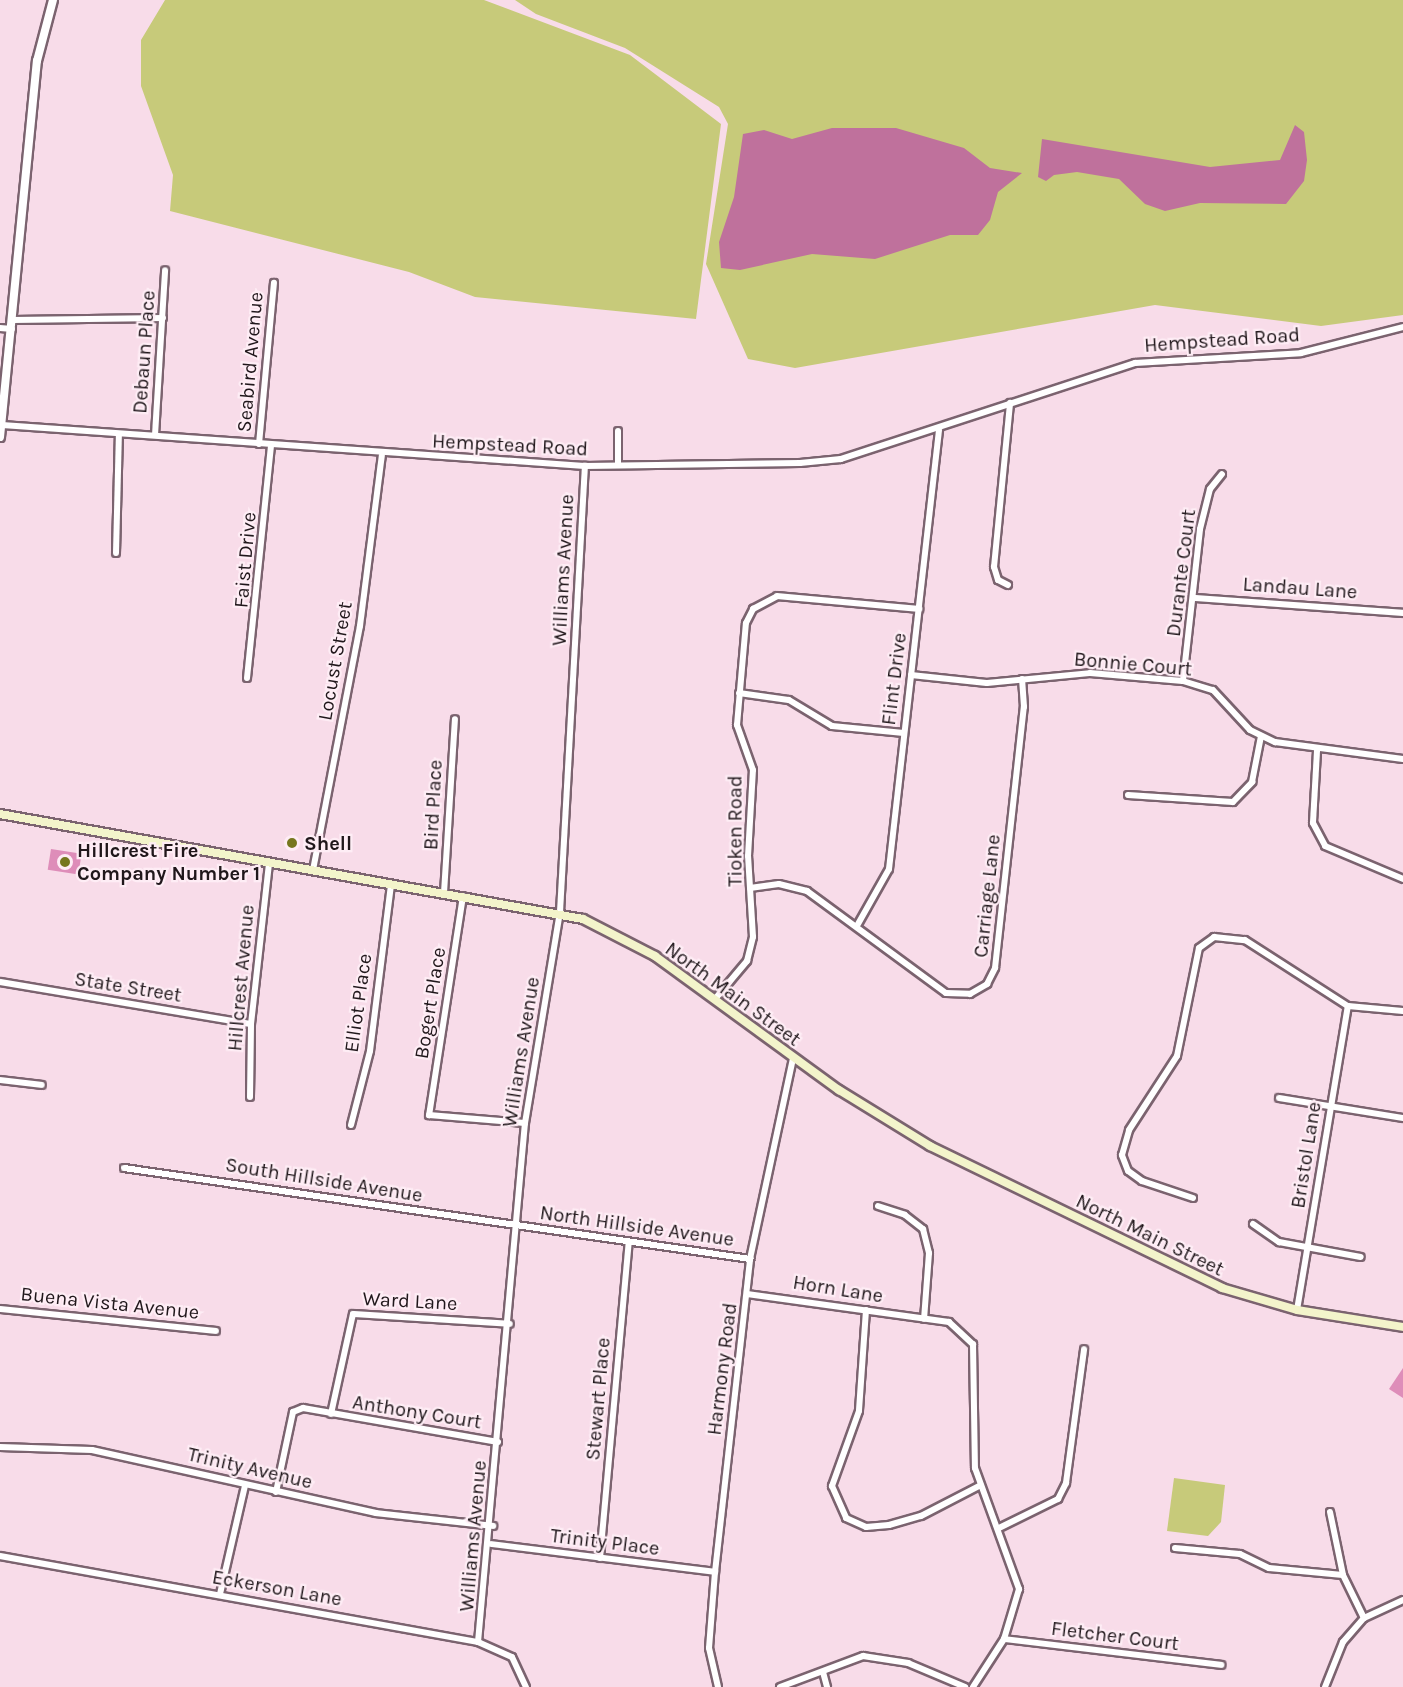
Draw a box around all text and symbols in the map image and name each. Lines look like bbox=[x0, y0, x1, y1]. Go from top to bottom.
street label: Debaun Place bbox=[128, 290, 160, 414]
street label: Seabird Avenue bbox=[232, 291, 268, 433]
street label: Hempstead Road bbox=[1143, 323, 1301, 357]
street label: Hempstead Road bbox=[431, 429, 589, 461]
street label: Williams Avenue bbox=[547, 494, 579, 646]
street label: Durante Court bbox=[1161, 508, 1201, 638]
street label: Faist Drive bbox=[229, 511, 261, 609]
street label: Landau Lane bbox=[1242, 572, 1358, 604]
street label: Locust Street bbox=[313, 600, 357, 722]
street label: Flint Drive bbox=[876, 631, 912, 727]
street label: Bonnie Court bbox=[1073, 647, 1193, 681]
street label: Bird Place bbox=[419, 759, 447, 851]
street label: Tioken Road bbox=[723, 775, 747, 887]
place label: Shell bbox=[304, 831, 352, 855]
street label: Carriage Lane bbox=[969, 833, 1005, 959]
marker: Shell bbox=[285, 836, 299, 850]
place label: Hillcrest Fire Company Number 1 bbox=[77, 838, 260, 885]
marker: Hillcrest Fire Company Number 1 bbox=[58, 855, 72, 869]
street label: Hillcrest Avenue bbox=[223, 904, 259, 1052]
street label: North Main Street bbox=[660, 937, 806, 1051]
street label: Bogert Place bbox=[409, 945, 451, 1061]
street label: Elliot Place bbox=[339, 952, 377, 1054]
street label: State Street bbox=[73, 967, 183, 1007]
street label: Williams Avenue bbox=[497, 975, 545, 1129]
street label: Bristol Lane bbox=[1286, 1100, 1326, 1210]
street label: South Hillside Avenue bbox=[224, 1153, 424, 1207]
street label: North Main Street bbox=[1072, 1189, 1228, 1281]
street label: North Hillside Avenue bbox=[538, 1200, 736, 1252]
street label: Horn Lane bbox=[791, 1270, 885, 1308]
street label: Buena Vista Avenue bbox=[20, 1282, 200, 1324]
street label: Ward Lane bbox=[362, 1287, 458, 1315]
street label: Harmony Road bbox=[702, 1301, 742, 1437]
street label: Stewart Place bbox=[581, 1337, 615, 1461]
street label: Anthony Court bbox=[351, 1390, 483, 1434]
street label: Trinity Avenue bbox=[185, 1442, 315, 1494]
street label: Williams Avenue bbox=[454, 1459, 492, 1613]
street label: Trinity Place bbox=[549, 1523, 661, 1561]
street label: Eckerson Lane bbox=[210, 1565, 344, 1611]
street label: Fletcher Court bbox=[1050, 1616, 1180, 1656]

